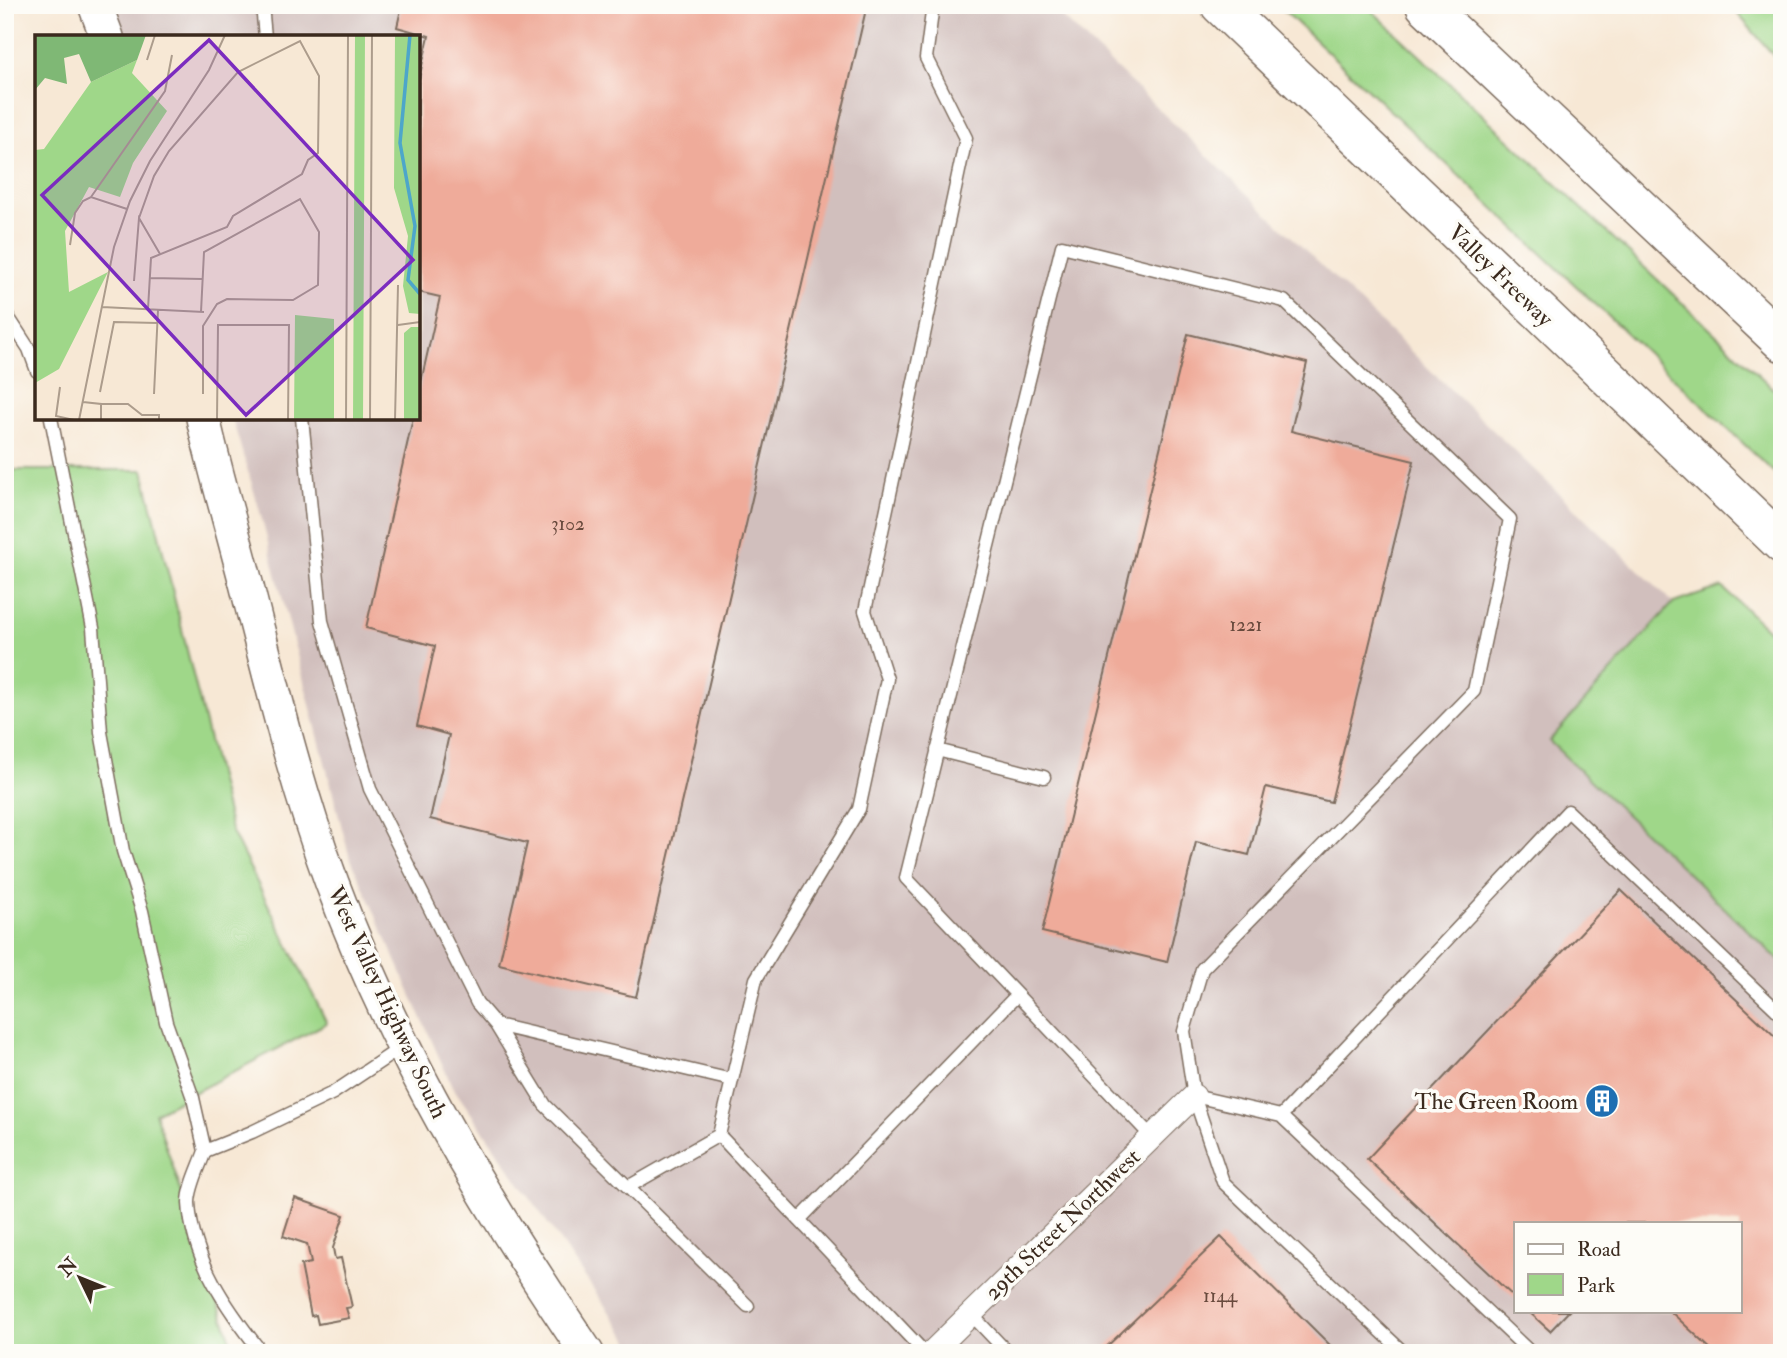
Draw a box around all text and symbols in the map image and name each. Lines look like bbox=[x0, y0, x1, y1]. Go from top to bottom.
inset map bbox=[35, 35, 420, 420]
street label: Valley Freeway bbox=[1442, 218, 1560, 333]
house number: 3102 bbox=[551, 512, 585, 536]
house number: 1221 bbox=[1230, 613, 1262, 637]
street label: West Valley Highway South bbox=[321, 881, 454, 1123]
building icon: The Green Room bbox=[1583, 1082, 1621, 1120]
place label: The Green Room bbox=[1414, 1087, 1578, 1116]
street label: 29th Street Northwest bbox=[978, 1142, 1147, 1306]
legend bbox=[1514, 1222, 1742, 1312]
text: Road bbox=[1577, 1236, 1622, 1263]
north arrow bbox=[46, 1242, 116, 1312]
text: N bbox=[53, 1252, 84, 1282]
text: Park bbox=[1577, 1272, 1615, 1299]
house number: 1144 bbox=[1203, 1284, 1238, 1308]

